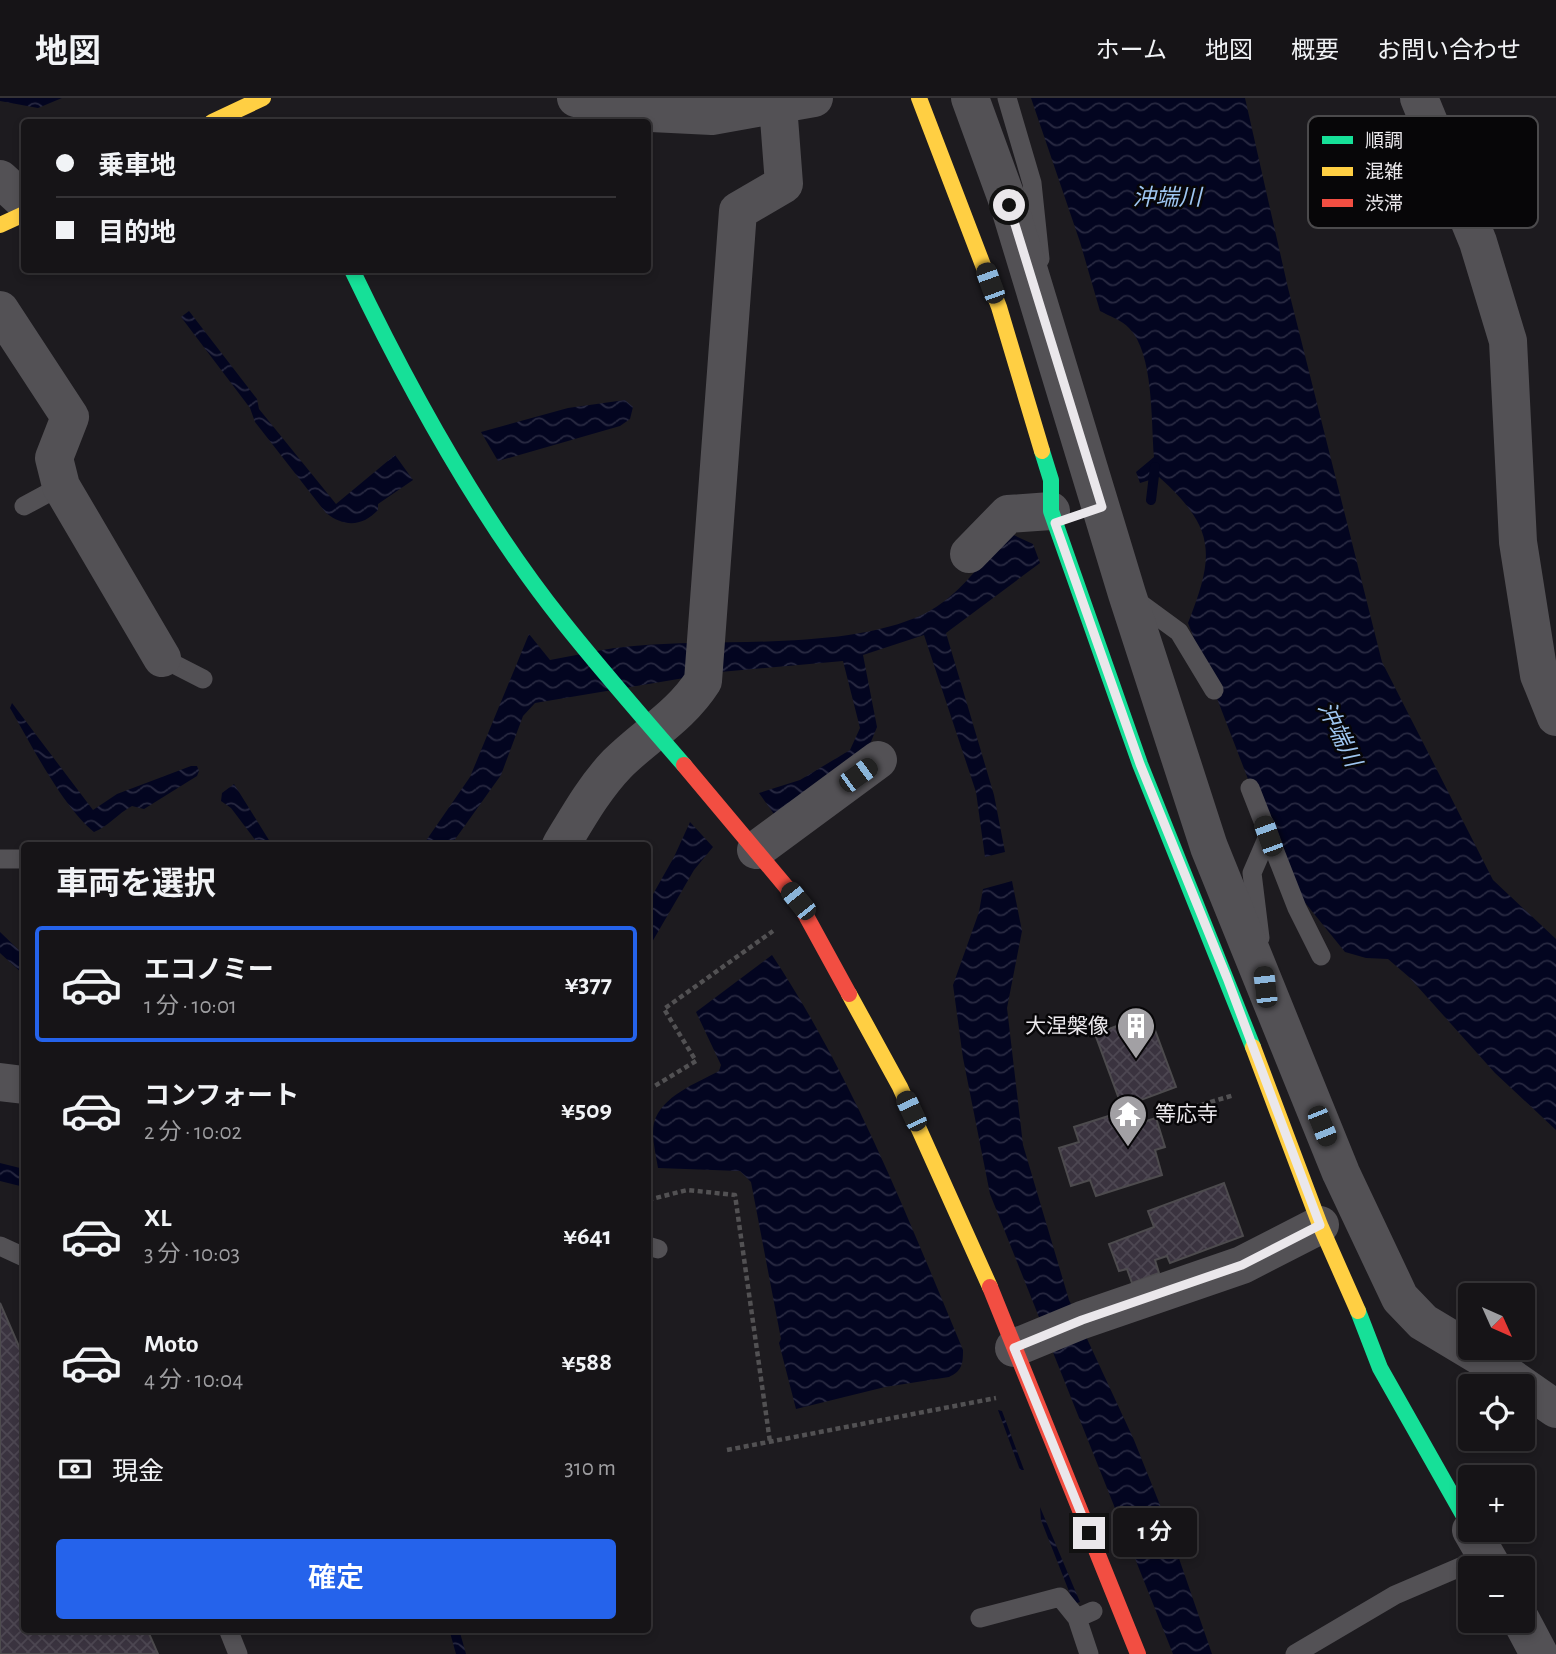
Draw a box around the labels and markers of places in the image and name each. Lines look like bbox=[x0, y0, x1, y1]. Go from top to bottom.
building icon: 大涅槃像 bbox=[1115, 1005, 1157, 1060]
place label: 大涅槃像 bbox=[1025, 1015, 1109, 1037]
temple icon: 等応寺 bbox=[1107, 1093, 1149, 1148]
place label: 等応寺 bbox=[1155, 1103, 1218, 1125]

